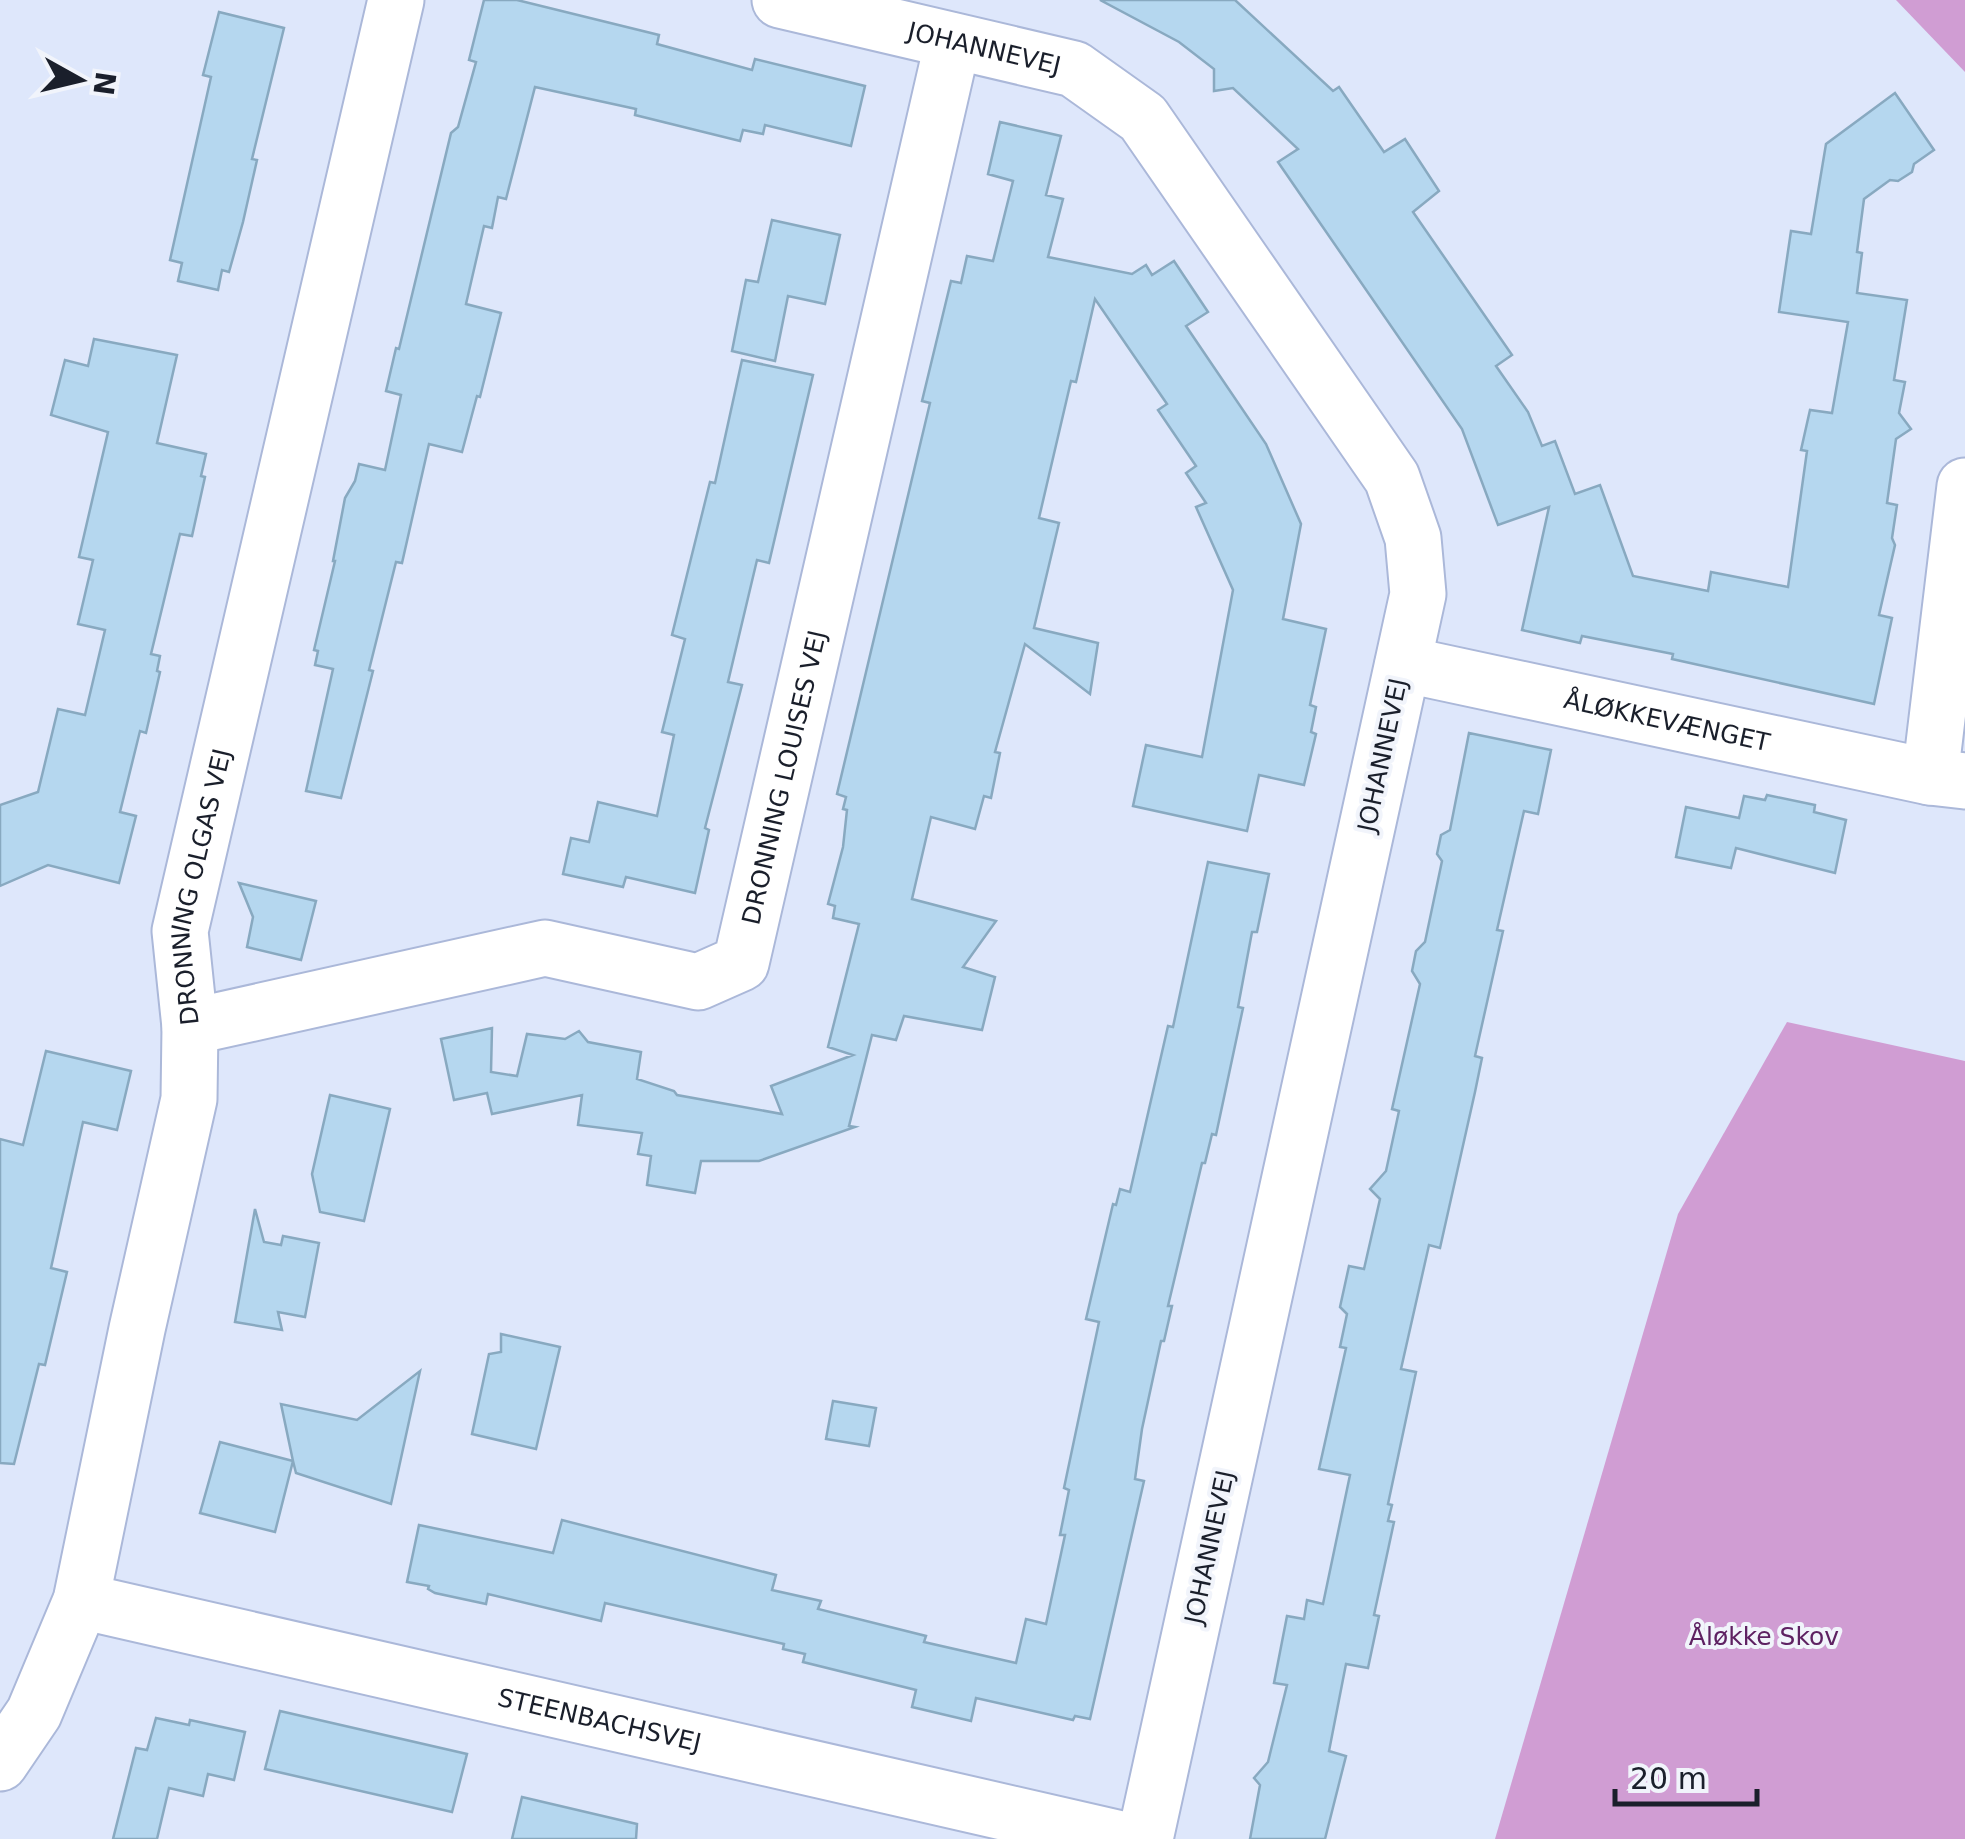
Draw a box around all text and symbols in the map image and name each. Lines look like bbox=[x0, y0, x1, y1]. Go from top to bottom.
street label: JOHANNEVEJ bbox=[903, 16, 1064, 80]
north arrow bbox=[30, 30, 130, 130]
text: N bbox=[86, 70, 122, 97]
street label: DRONNING LOUISES VEJ bbox=[736, 627, 832, 927]
street label: JOHANNEVEJ bbox=[1352, 676, 1413, 837]
street label: ÅLØKKEVÆNGET bbox=[1561, 685, 1773, 757]
street label: DRONNING OLGAS VEJ bbox=[166, 746, 237, 1027]
street label: JOHANNEVEJ bbox=[1179, 1468, 1240, 1629]
park label: Åløkke Skov bbox=[1689, 1622, 1839, 1651]
street label: STEENBACHSVEJ bbox=[495, 1683, 704, 1757]
scale bar bbox=[1615, 1744, 1758, 1806]
text: 20 m bbox=[1630, 1761, 1707, 1796]

